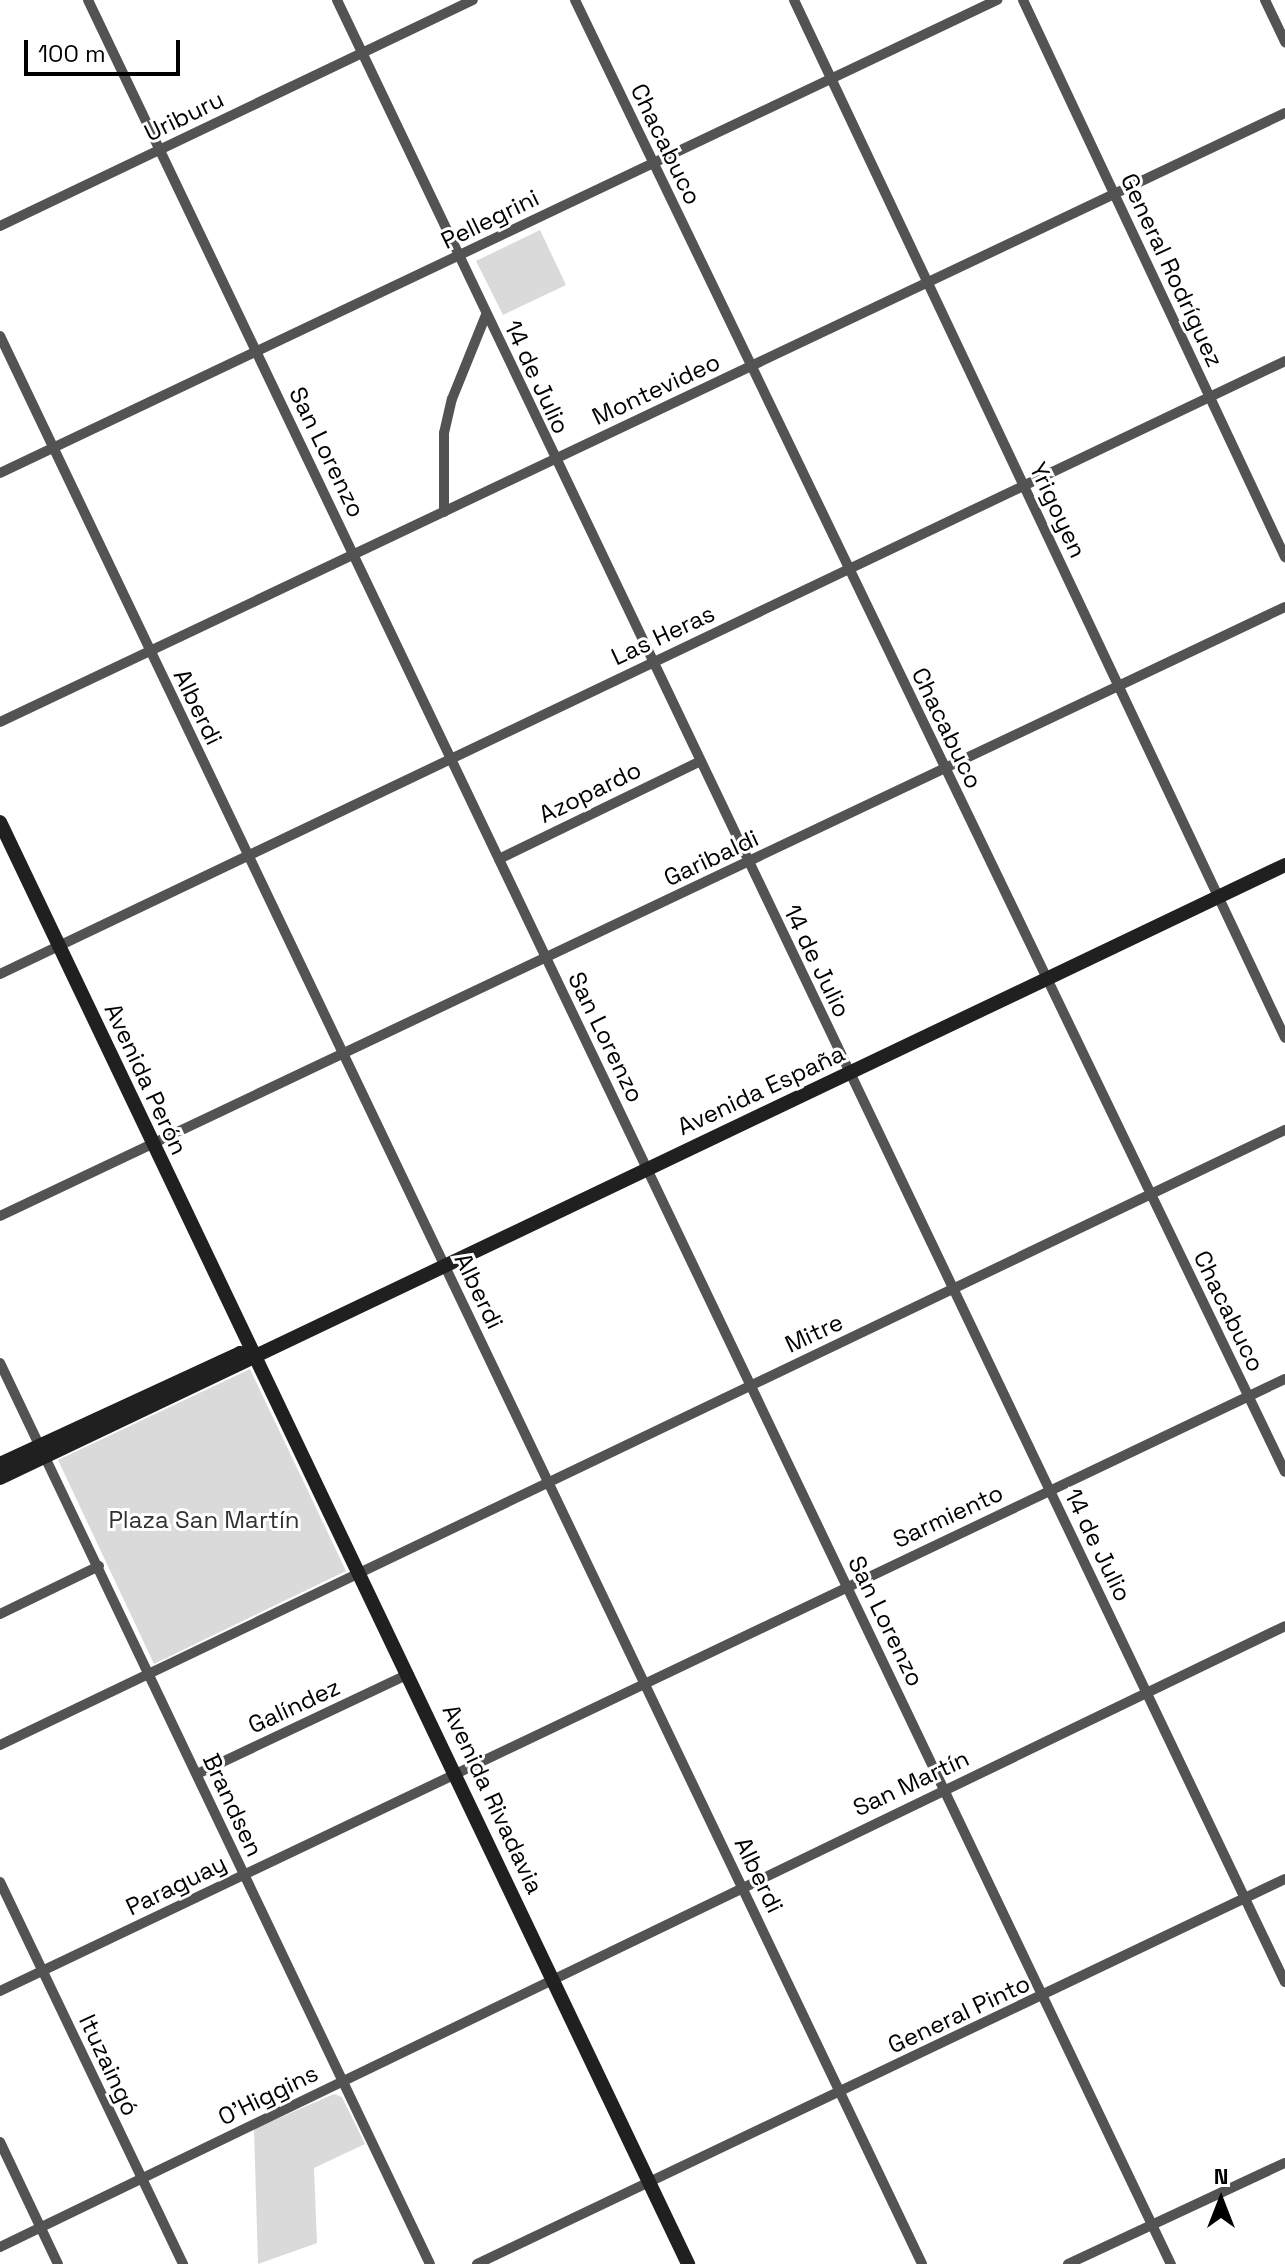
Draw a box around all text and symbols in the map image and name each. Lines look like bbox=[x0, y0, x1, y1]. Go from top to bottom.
scale bar bbox=[28, 24, 184, 74]
text: 100 m bbox=[38, 38, 106, 69]
street label: Chacabuco bbox=[624, 79, 708, 209]
street label: Uriburu bbox=[140, 84, 228, 148]
street label: General Rodríguez bbox=[1115, 169, 1229, 371]
street label: Pellegrini bbox=[436, 183, 544, 255]
street label: 14 de Julio bbox=[498, 316, 576, 438]
street label: Montevideo bbox=[588, 347, 724, 431]
street label: San Lorenzo bbox=[283, 382, 371, 522]
street label: Yrigoyen bbox=[1023, 458, 1093, 562]
street label: Las Heras bbox=[607, 599, 719, 671]
street label: Chacabuco bbox=[905, 663, 989, 793]
street label: Alberdi bbox=[167, 664, 229, 750]
street label: Azopardo bbox=[534, 755, 646, 829]
street label: Garibaldi bbox=[659, 824, 763, 892]
street label: 14 de Julio bbox=[777, 900, 857, 1022]
street label: San Lorenzo bbox=[562, 967, 650, 1107]
street label: Avenida Perón bbox=[98, 999, 194, 1159]
street label: Avenida España bbox=[673, 1039, 849, 1141]
street label: Chacabuco bbox=[1187, 1246, 1271, 1376]
street label: Alberdi bbox=[448, 1248, 510, 1334]
street label: Mitre bbox=[780, 1307, 848, 1359]
street label: Sarmiento bbox=[888, 1478, 1008, 1554]
street label: 14 de Julio bbox=[1058, 1484, 1138, 1606]
park label: Plaza San Martín bbox=[108, 1506, 300, 1534]
street label: San Lorenzo bbox=[842, 1551, 930, 1691]
street label: Galíndez bbox=[244, 1672, 344, 1740]
street label: Avenida Rivadavia bbox=[436, 1700, 550, 1898]
street label: San Martín bbox=[848, 1744, 974, 1822]
street label: Brandsen bbox=[197, 1749, 269, 1861]
street label: Alberdi bbox=[728, 1832, 790, 1918]
street label: Paraguay bbox=[121, 1848, 231, 1922]
street label: General Pinto bbox=[883, 1968, 1035, 2060]
street label: Ituzaingó bbox=[73, 2010, 145, 2120]
street label: O'Higgins bbox=[213, 2058, 323, 2132]
north arrow bbox=[1181, 2160, 1261, 2240]
text: N bbox=[1214, 2162, 1228, 2190]

